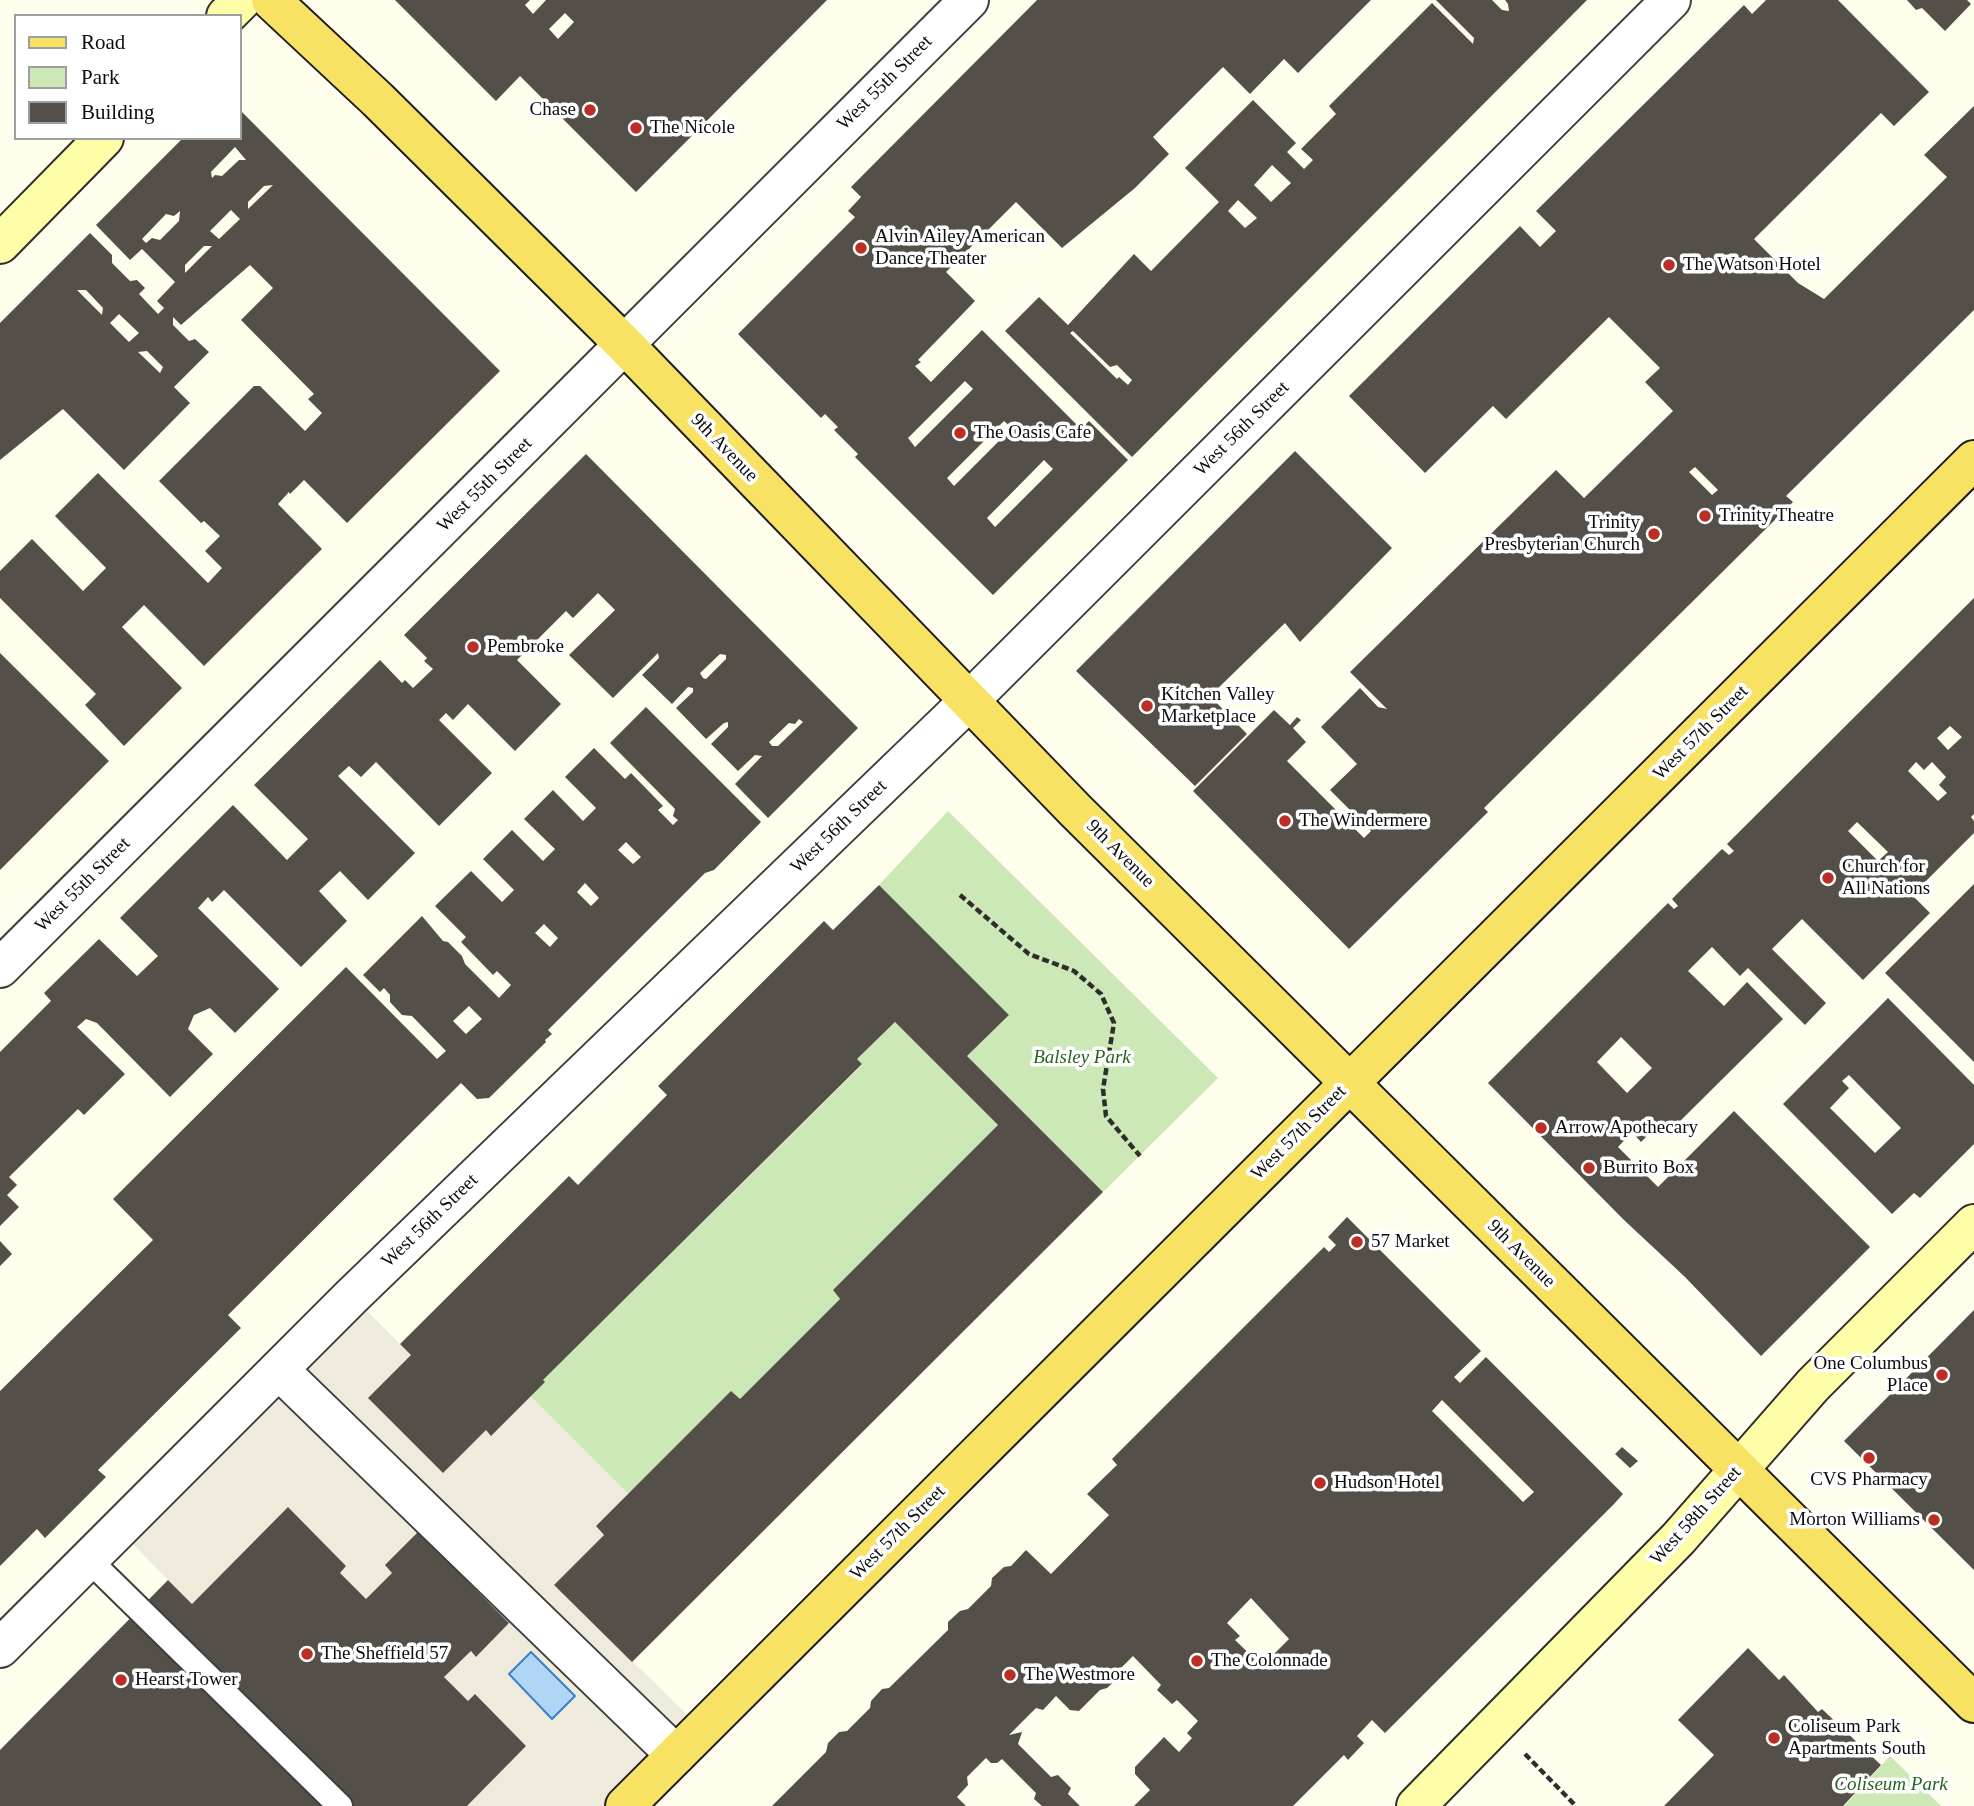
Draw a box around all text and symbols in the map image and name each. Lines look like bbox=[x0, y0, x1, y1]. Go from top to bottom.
legend bbox=[14, 14, 242, 140]
text: Road bbox=[81, 30, 125, 54]
street label: West 55th Street bbox=[833, 31, 937, 135]
text: Park bbox=[81, 65, 120, 89]
place label: Chase bbox=[530, 99, 576, 121]
text: Building bbox=[81, 100, 155, 124]
marker: Chase bbox=[582, 102, 598, 118]
place label: The Nicole bbox=[650, 117, 735, 139]
marker: The Nicole bbox=[628, 120, 644, 136]
place label: Alvin Ailey American Dance Theater bbox=[875, 226, 1045, 270]
marker: Alvin Ailey American Dance Theater bbox=[853, 240, 869, 256]
place label: The Watson Hotel bbox=[1683, 254, 1821, 276]
marker: The Watson Hotel bbox=[1661, 257, 1677, 273]
street label: West 56th Street bbox=[1190, 377, 1294, 481]
street label: 9th Avenue bbox=[686, 409, 762, 487]
place label: The Oasis Cafe bbox=[974, 422, 1091, 444]
marker: The Oasis Cafe bbox=[952, 425, 968, 441]
street label: West 55th Street bbox=[433, 433, 537, 537]
place label: Trinity Theatre bbox=[1719, 505, 1834, 527]
marker: Trinity Theatre bbox=[1697, 508, 1713, 524]
place label: Trinity Presbyterian Church bbox=[1484, 512, 1640, 556]
marker: Trinity Presbyterian Church bbox=[1646, 526, 1662, 542]
place label: Pembroke bbox=[487, 636, 564, 658]
marker: Pembroke bbox=[465, 639, 481, 655]
street label: West 57th Street bbox=[1649, 681, 1753, 785]
place label: Kitchen Valley Marketplace bbox=[1161, 684, 1274, 728]
marker: Kitchen Valley Marketplace bbox=[1139, 698, 1155, 714]
street label: West 56th Street bbox=[786, 775, 892, 879]
place label: The Windermere bbox=[1299, 810, 1427, 832]
marker: The Windermere bbox=[1277, 813, 1293, 829]
street label: 9th Avenue bbox=[1081, 815, 1159, 893]
street label: West 55th Street bbox=[31, 833, 135, 937]
place label: Church for All Nations bbox=[1842, 856, 1930, 900]
marker: Church for All Nations bbox=[1820, 870, 1836, 886]
park label: Balsley Park bbox=[1033, 1047, 1131, 1069]
street label: West 57th Street bbox=[1247, 1081, 1351, 1185]
place label: Arrow Apothecary bbox=[1555, 1117, 1698, 1139]
marker: Arrow Apothecary bbox=[1533, 1120, 1549, 1136]
place label: Burrito Box bbox=[1603, 1157, 1694, 1179]
marker: Burrito Box bbox=[1581, 1160, 1597, 1176]
street label: West 56th Street bbox=[377, 1169, 483, 1273]
street label: 9th Avenue bbox=[1482, 1215, 1560, 1293]
place label: 57 Market bbox=[1371, 1231, 1450, 1253]
marker: 57 Market bbox=[1349, 1234, 1365, 1250]
place label: One Columbus Place bbox=[1813, 1353, 1928, 1397]
marker: One Columbus Place bbox=[1934, 1367, 1950, 1383]
marker: CVS Pharmacy bbox=[1861, 1450, 1877, 1466]
street label: West 58th Street bbox=[1646, 1462, 1746, 1570]
place label: CVS Pharmacy bbox=[1810, 1469, 1928, 1491]
place label: Hudson Hotel bbox=[1334, 1472, 1440, 1494]
marker: Hudson Hotel bbox=[1312, 1475, 1328, 1491]
street label: West 57th Street bbox=[846, 1481, 950, 1585]
place label: Morton Williams bbox=[1789, 1509, 1920, 1531]
marker: Morton Williams bbox=[1926, 1512, 1942, 1528]
place label: The Sheffield 57 bbox=[321, 1643, 448, 1665]
marker: The Sheffield 57 bbox=[299, 1646, 315, 1662]
place label: The Colonnade bbox=[1211, 1650, 1328, 1672]
marker: The Colonnade bbox=[1189, 1653, 1205, 1669]
place label: The Westmore bbox=[1024, 1664, 1135, 1686]
marker: The Westmore bbox=[1002, 1667, 1018, 1683]
place label: Hearst Tower bbox=[135, 1669, 238, 1691]
marker: Hearst Tower bbox=[113, 1672, 129, 1688]
place label: Coliseum Park Apartments South bbox=[1788, 1716, 1926, 1760]
marker: Coliseum Park Apartments South bbox=[1766, 1730, 1782, 1746]
park label: Coliseum Park bbox=[1834, 1774, 1948, 1796]

